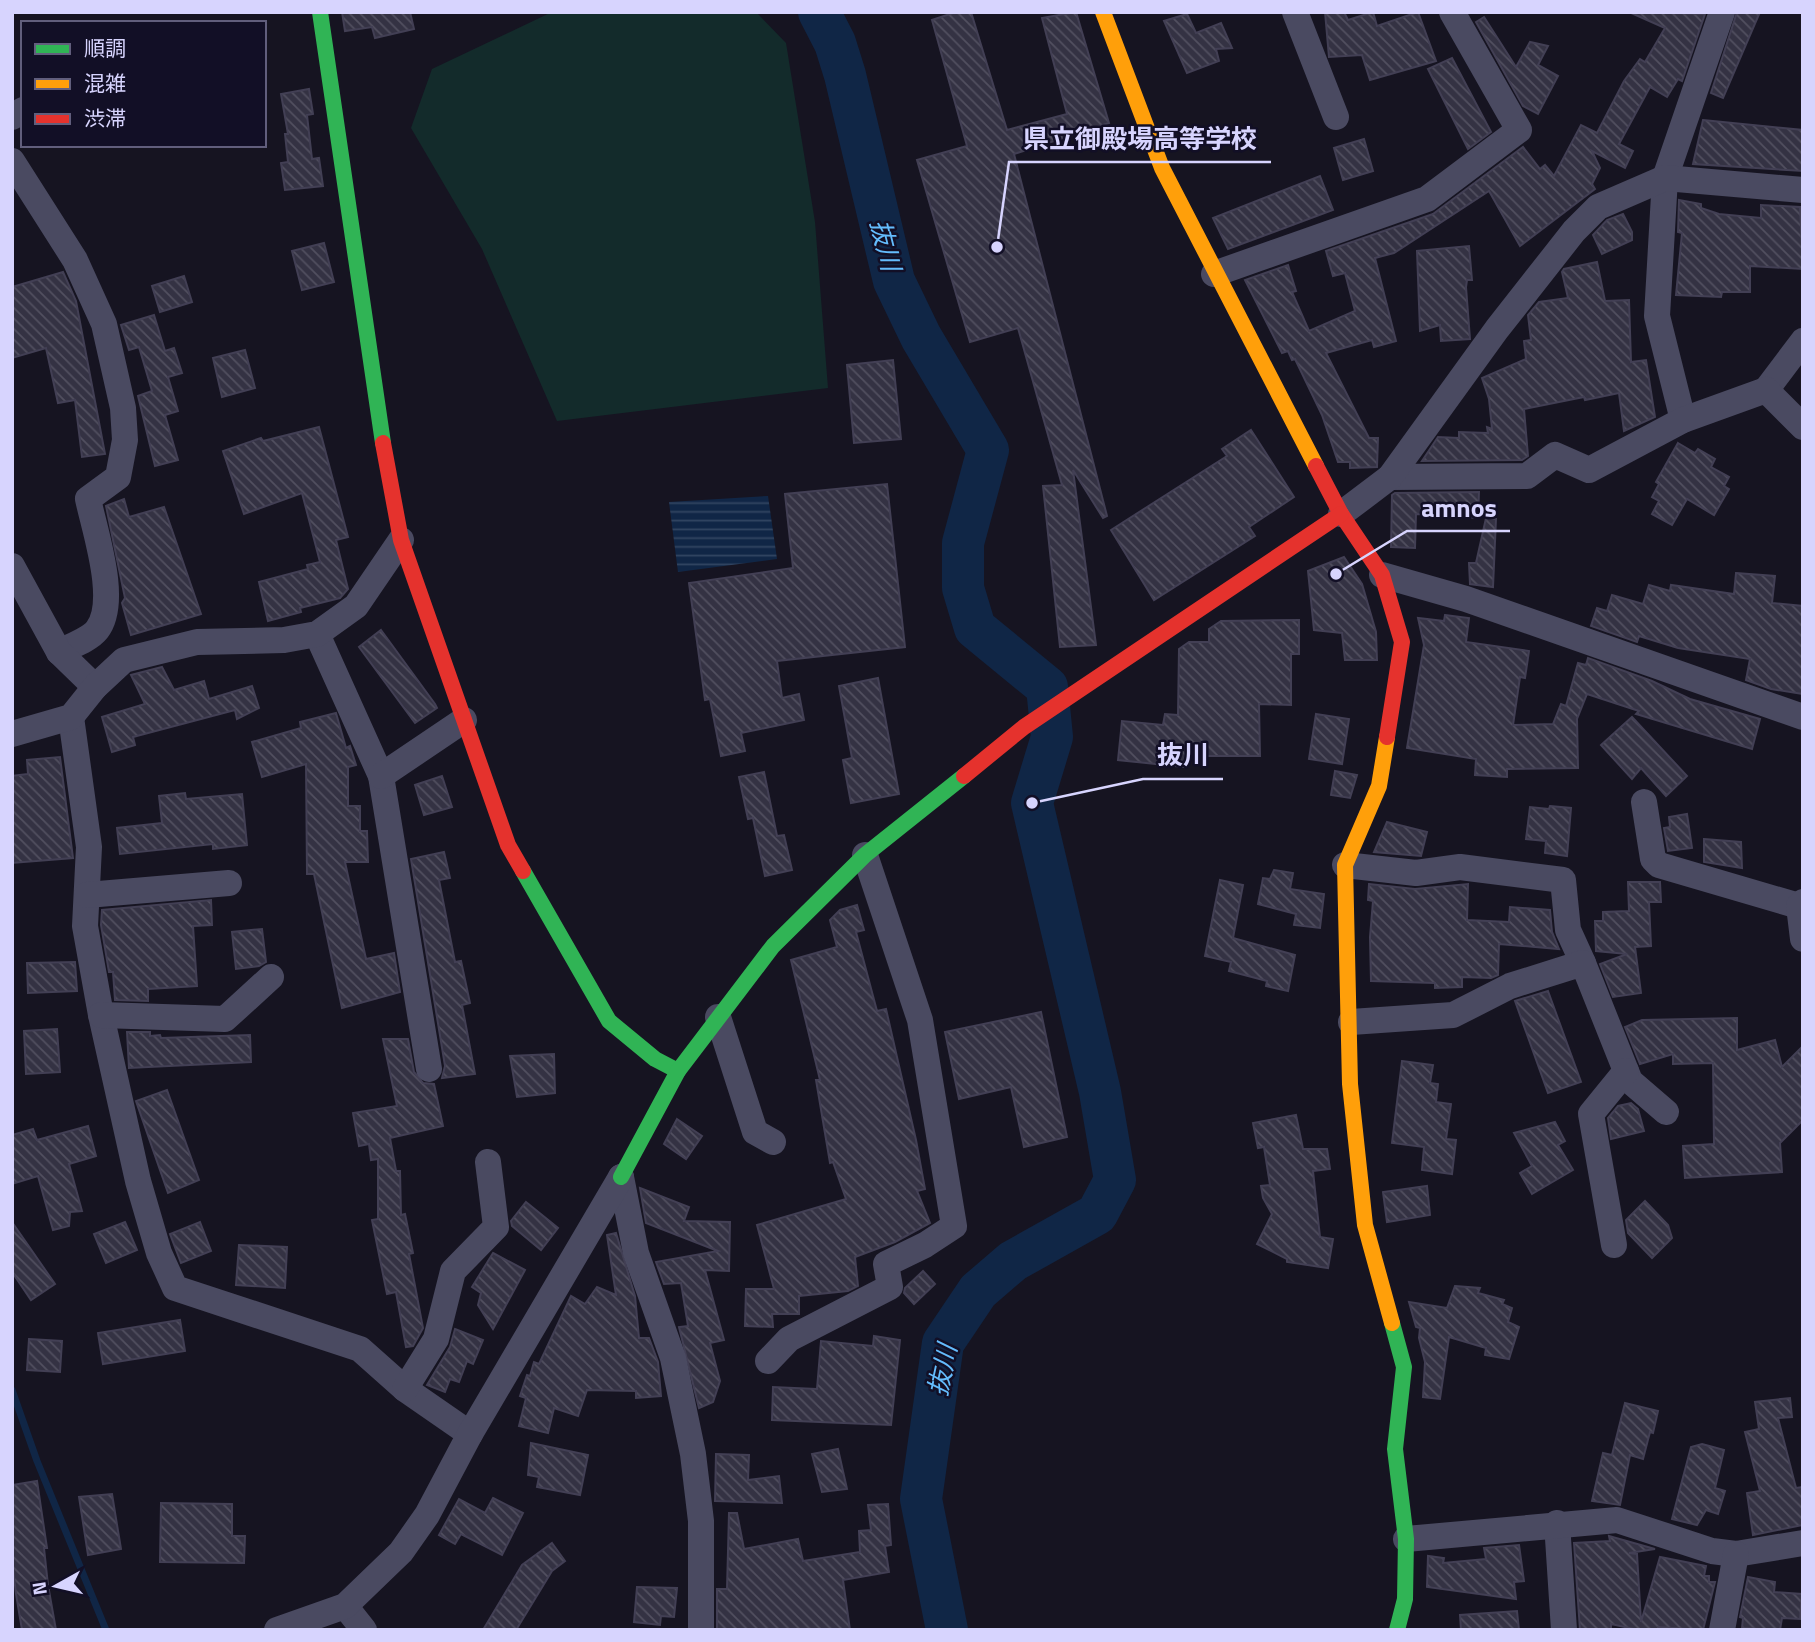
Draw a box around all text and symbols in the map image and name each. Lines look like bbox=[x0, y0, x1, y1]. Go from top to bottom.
legend bbox=[21, 21, 266, 147]
text: 順調 bbox=[84, 32, 126, 64]
text: 混雑 bbox=[84, 67, 126, 99]
text: 渋滞 bbox=[84, 102, 126, 134]
callout: 県立御殿場高等学校 bbox=[1009, 115, 1271, 162]
text: 県立御殿場高等学校 bbox=[1023, 119, 1257, 158]
water label: 抜川 bbox=[861, 215, 912, 278]
callout: amnos bbox=[1407, 484, 1510, 531]
text: amnos bbox=[1421, 488, 1497, 527]
callout: 抜川 bbox=[1143, 732, 1223, 779]
text: 抜川 bbox=[1157, 735, 1209, 774]
water label: 抜川 bbox=[918, 1338, 967, 1399]
north arrow bbox=[21, 1551, 91, 1621]
text: N bbox=[23, 1580, 54, 1597]

